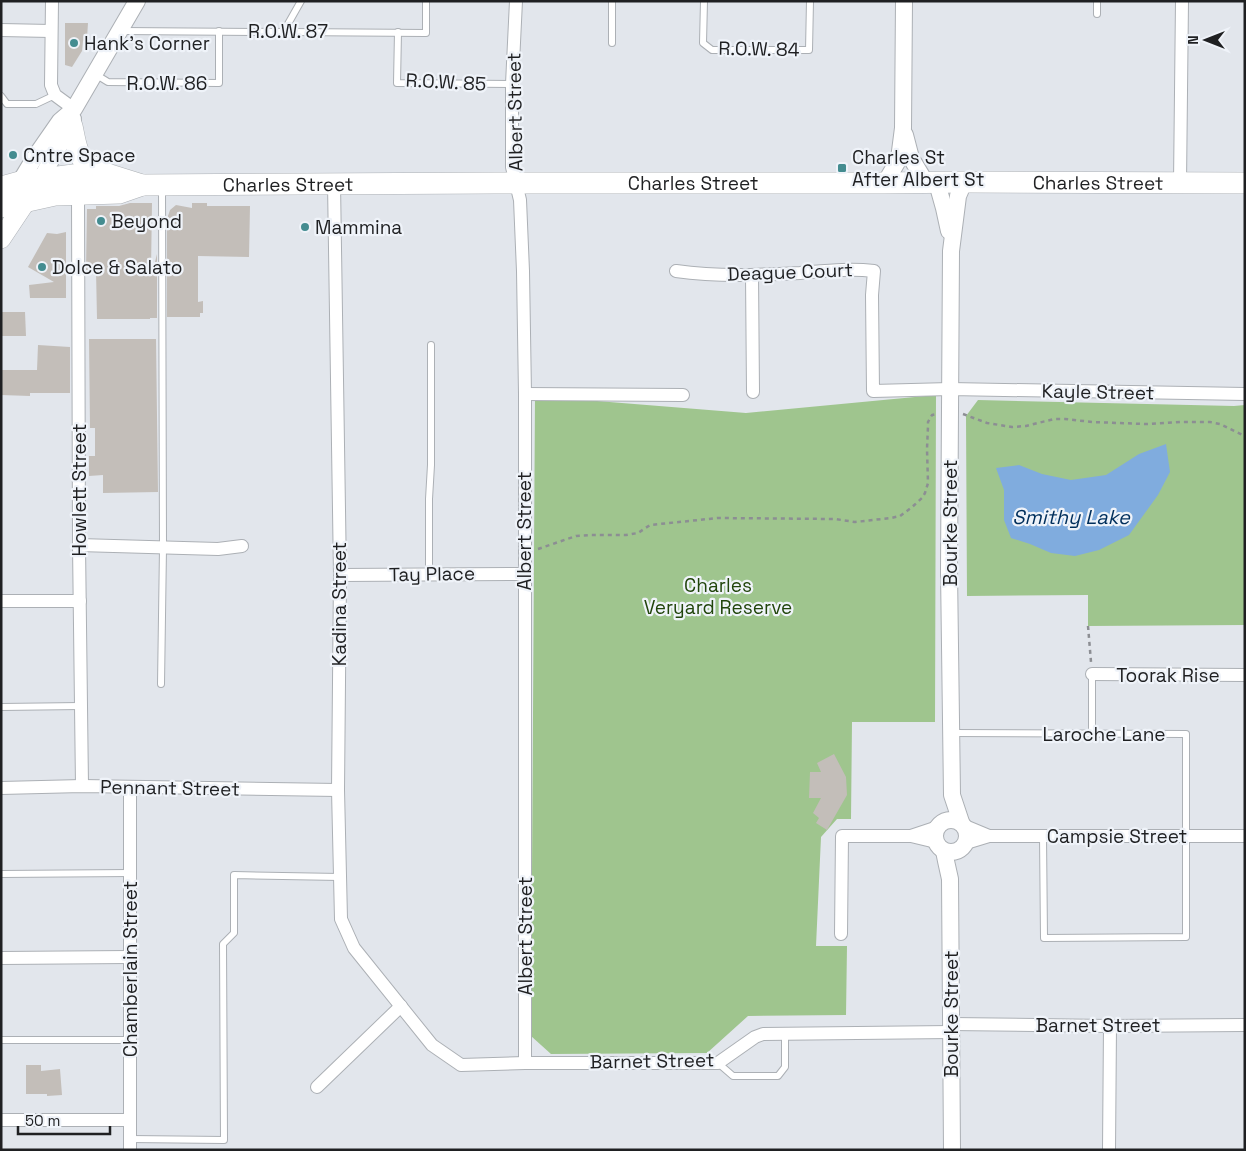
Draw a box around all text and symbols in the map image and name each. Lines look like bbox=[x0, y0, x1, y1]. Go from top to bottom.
north arrow bbox=[1181, 15, 1231, 65]
street label: R.O.W. 87 bbox=[248, 19, 328, 44]
place label: Hank's Corner bbox=[84, 31, 210, 56]
text: N bbox=[1184, 35, 1202, 45]
street label: R.O.W. 84 bbox=[718, 36, 800, 62]
marker: Hank's Corner bbox=[68, 37, 80, 49]
street label: Albert Street bbox=[501, 52, 529, 172]
street label: R.O.W. 85 bbox=[405, 67, 487, 97]
street label: R.O.W. 86 bbox=[127, 71, 207, 96]
place label: Cntre Space bbox=[23, 143, 135, 168]
place label: Charles St After Albert St bbox=[852, 145, 984, 192]
marker: Cntre Space bbox=[7, 149, 19, 161]
marker: Charles St After Albert St bbox=[836, 162, 848, 174]
street label: Charles Street bbox=[1033, 170, 1164, 195]
street label: Charles Street bbox=[223, 171, 354, 197]
street label: Charles Street bbox=[628, 171, 759, 196]
place label: Beyond bbox=[111, 209, 182, 234]
marker: Beyond bbox=[95, 215, 107, 227]
place label: Mammina bbox=[315, 215, 402, 240]
marker: Mammina bbox=[299, 221, 311, 233]
place label: Dolce & Salato bbox=[52, 255, 183, 280]
street label: Deague Court bbox=[727, 257, 853, 287]
marker: Dolce & Salato bbox=[36, 261, 48, 273]
street label: Kayle Street bbox=[1041, 379, 1155, 405]
street label: Howlett Street bbox=[67, 424, 92, 556]
street label: Bourke Street bbox=[938, 459, 963, 587]
street label: Albert Street bbox=[512, 472, 537, 590]
water label: Smithy Lake bbox=[1012, 504, 1131, 530]
street label: Kadina Street bbox=[327, 542, 352, 666]
street label: Tay Place bbox=[389, 561, 475, 587]
park label: Charles Veryard Reserve bbox=[644, 573, 792, 620]
street label: Toorak Rise bbox=[1116, 663, 1220, 688]
street label: Laroche Lane bbox=[1042, 722, 1166, 747]
street label: Pennant Street bbox=[100, 774, 240, 802]
street label: Campsie Street bbox=[1047, 824, 1187, 849]
street label: Albert Street bbox=[513, 877, 538, 995]
street label: Chamberlain Street bbox=[118, 881, 143, 1057]
street label: Bourke Street bbox=[939, 950, 964, 1078]
street label: Barnet Street bbox=[1036, 1013, 1160, 1038]
street label: Barnet Street bbox=[589, 1047, 715, 1075]
scale bar bbox=[18, 1104, 110, 1136]
text: 50 m bbox=[25, 1111, 60, 1130]

